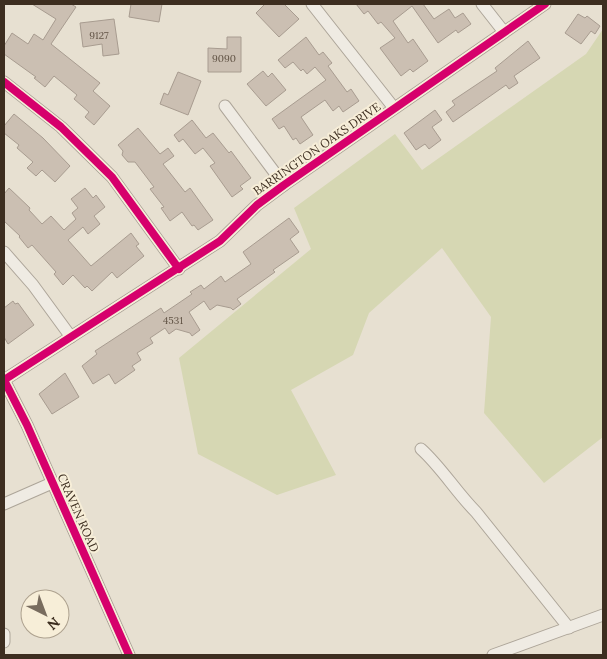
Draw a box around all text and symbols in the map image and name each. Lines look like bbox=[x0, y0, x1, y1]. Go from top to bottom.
house number: 9127 bbox=[89, 29, 109, 42]
house number: 9090 bbox=[212, 52, 236, 65]
street label: BARRINGTON OAKS DRIVE bbox=[250, 99, 383, 198]
house number: 4531 bbox=[163, 314, 183, 327]
street label: CRAVEN ROAD bbox=[54, 471, 103, 555]
north arrow bbox=[20, 589, 70, 639]
text: N bbox=[44, 613, 64, 634]

